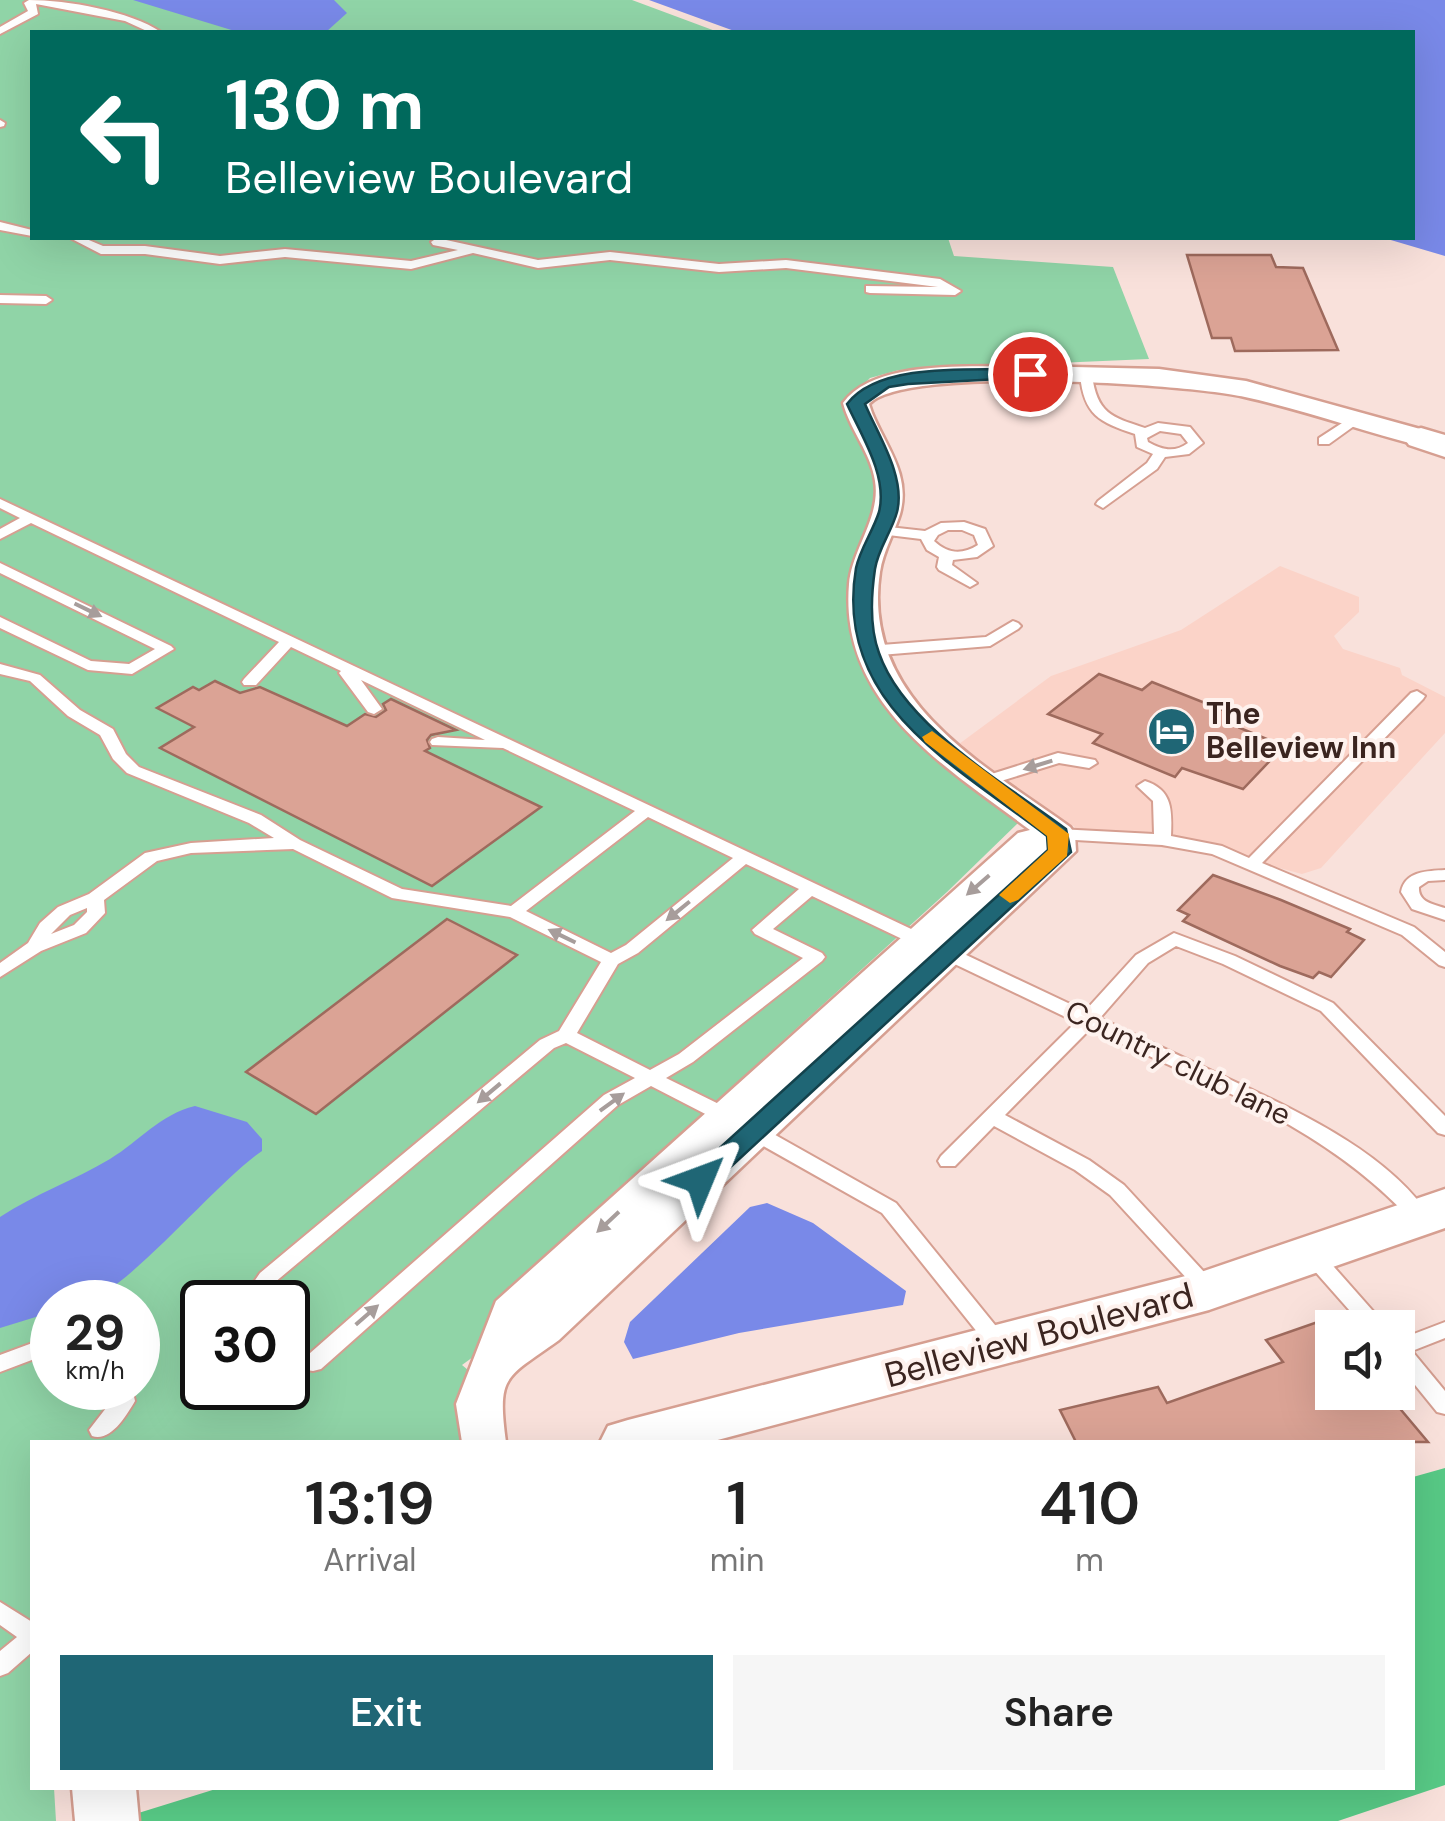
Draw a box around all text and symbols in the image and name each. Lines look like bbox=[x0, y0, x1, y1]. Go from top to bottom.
text: 130 m bbox=[225, 60, 424, 151]
icon: left bbox=[60, 70, 190, 200]
text: Belleview Boulevard bbox=[225, 148, 633, 207]
pin bbox=[988, 332, 1073, 417]
icon: arrive bbox=[1003, 347, 1058, 402]
one-way arrow bbox=[73, 602, 102, 619]
place label: The Belleview Inn bbox=[1206, 694, 1396, 767]
hotel icon: The Belleview Inn bbox=[1145, 705, 1197, 757]
one-way arrow bbox=[1023, 758, 1053, 773]
one-way arrow bbox=[966, 874, 991, 896]
one-way arrow bbox=[665, 900, 690, 921]
one-way arrow bbox=[548, 928, 577, 945]
street label: Country club lane bbox=[1059, 991, 1297, 1134]
one-way arrow bbox=[476, 1082, 501, 1104]
one-way arrow bbox=[599, 1092, 625, 1112]
position arrow bbox=[648, 1128, 752, 1232]
one-way arrow bbox=[597, 1210, 621, 1233]
street label: Belleview Boulevard bbox=[880, 1272, 1198, 1398]
speed limit sign: 30 bbox=[180, 1280, 310, 1410]
text: 29 bbox=[65, 1300, 125, 1366]
one-way arrow bbox=[354, 1305, 379, 1327]
map controls bbox=[1315, 1310, 1415, 1410]
button: sound bbox=[1315, 1310, 1415, 1410]
text: km/h bbox=[65, 1354, 125, 1387]
text: 13:19 bbox=[305, 1464, 435, 1543]
text: 1 bbox=[727, 1464, 747, 1543]
text: 410 bbox=[1039, 1464, 1140, 1543]
text: Arrival bbox=[323, 1539, 416, 1581]
text: min bbox=[710, 1539, 764, 1581]
text: m bbox=[1075, 1539, 1104, 1581]
button: Exit bbox=[60, 1655, 713, 1770]
button: Share bbox=[733, 1655, 1385, 1770]

